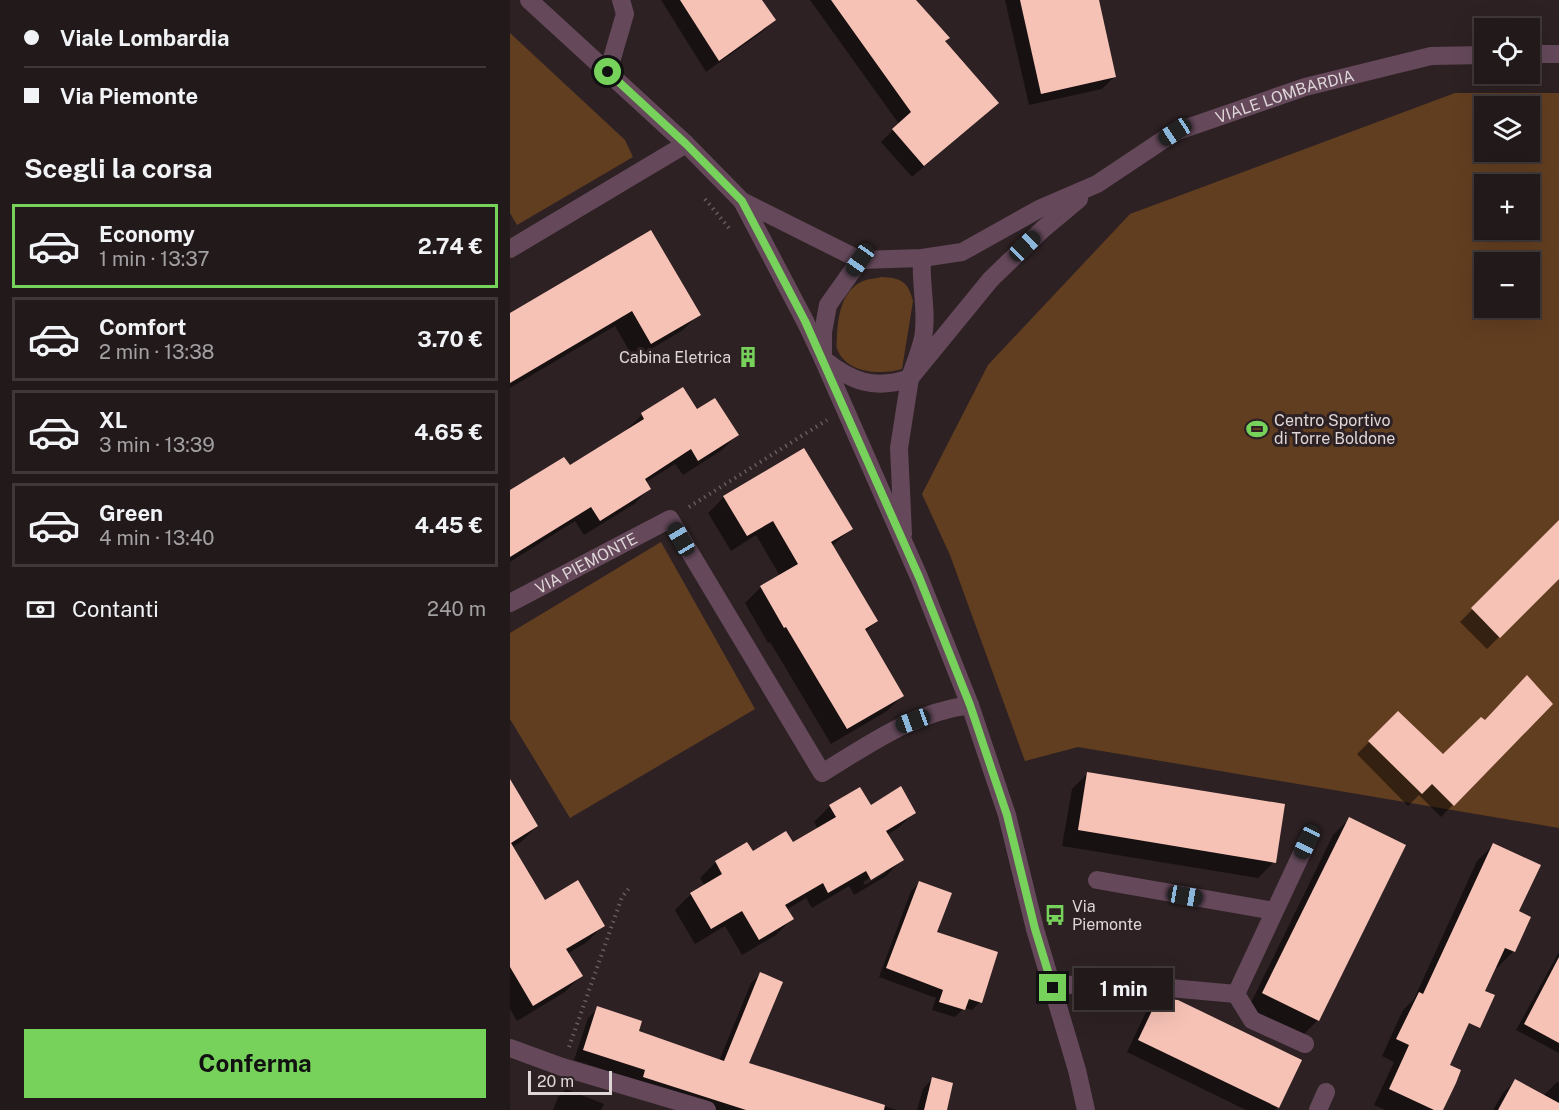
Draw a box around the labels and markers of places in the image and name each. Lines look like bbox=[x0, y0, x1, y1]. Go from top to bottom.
building icon: Cabina Eletrica bbox=[736, 345, 760, 369]
place label: Cabina Eletrica bbox=[619, 348, 731, 367]
place label: Centro Sportivo di Torre Boldone bbox=[1274, 411, 1395, 448]
sports icon: Centro Sportivo di Torre Boldone bbox=[1245, 417, 1269, 441]
place label: Via Piemonte bbox=[1072, 897, 1142, 934]
bus stop icon: Via Piemonte bbox=[1043, 903, 1067, 927]

